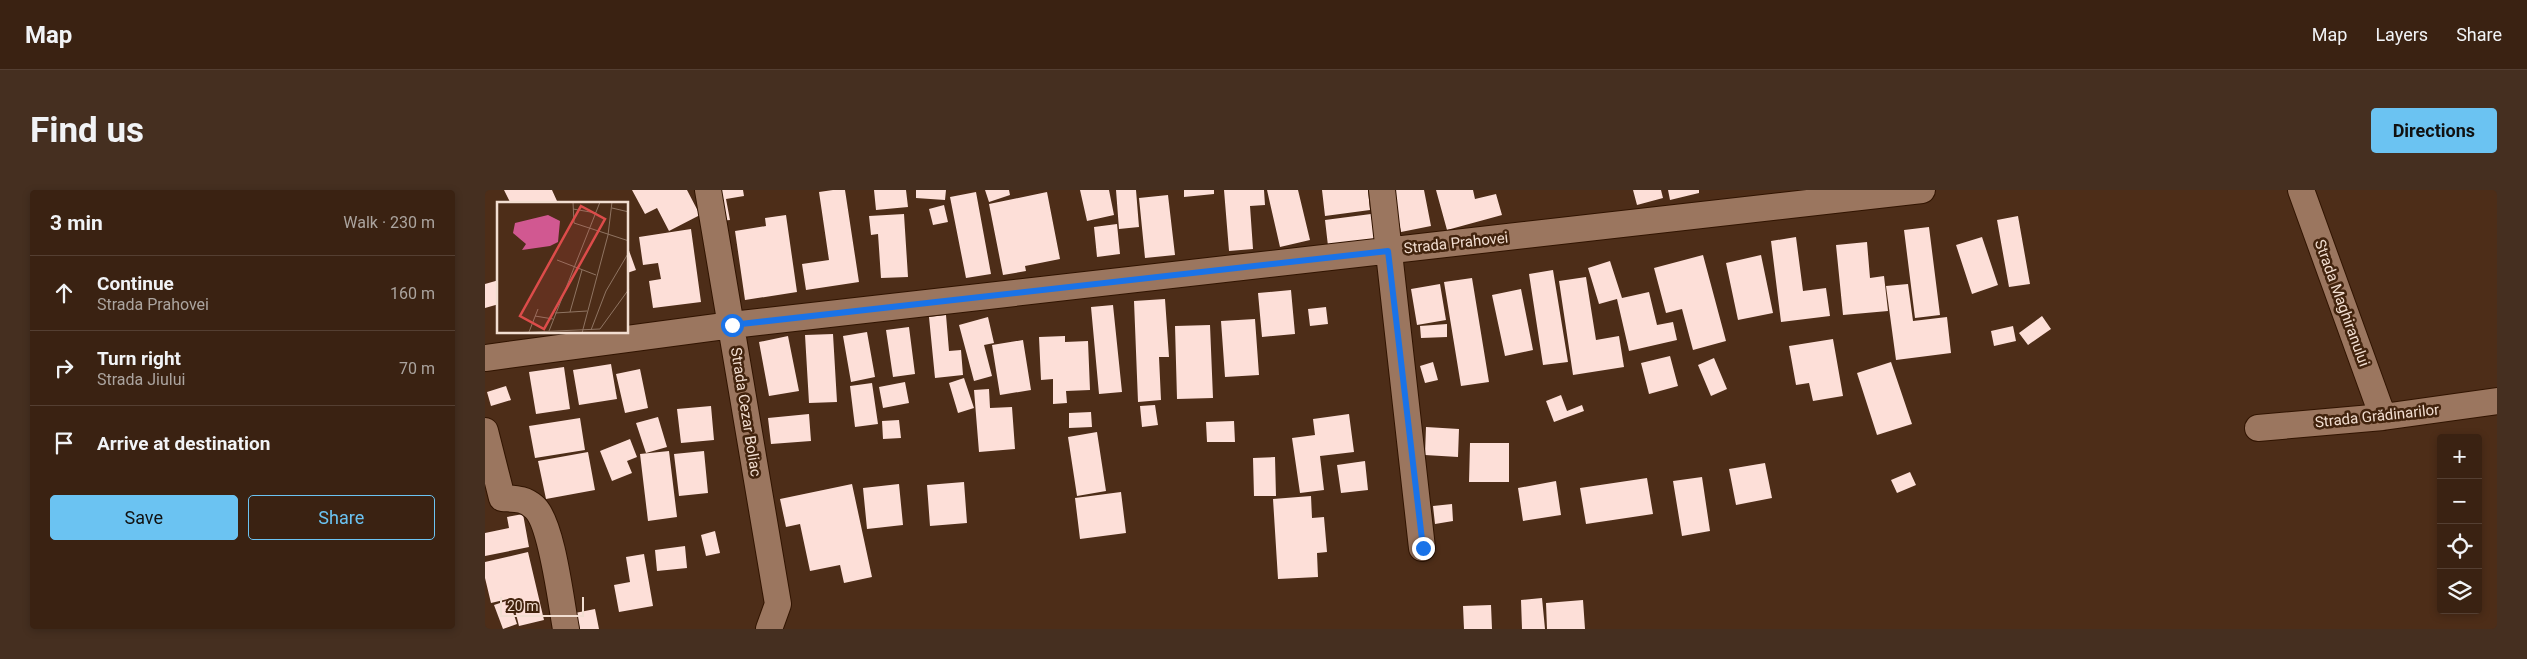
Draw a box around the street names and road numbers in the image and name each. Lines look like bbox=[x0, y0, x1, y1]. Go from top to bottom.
street label: Strada Prahovei bbox=[1403, 229, 1509, 257]
street label: Strada Maghiranului bbox=[2311, 237, 2373, 369]
street label: Strada Cezar Boliac bbox=[727, 346, 765, 478]
street label: Strada Grădinarilor bbox=[2314, 401, 2440, 431]

